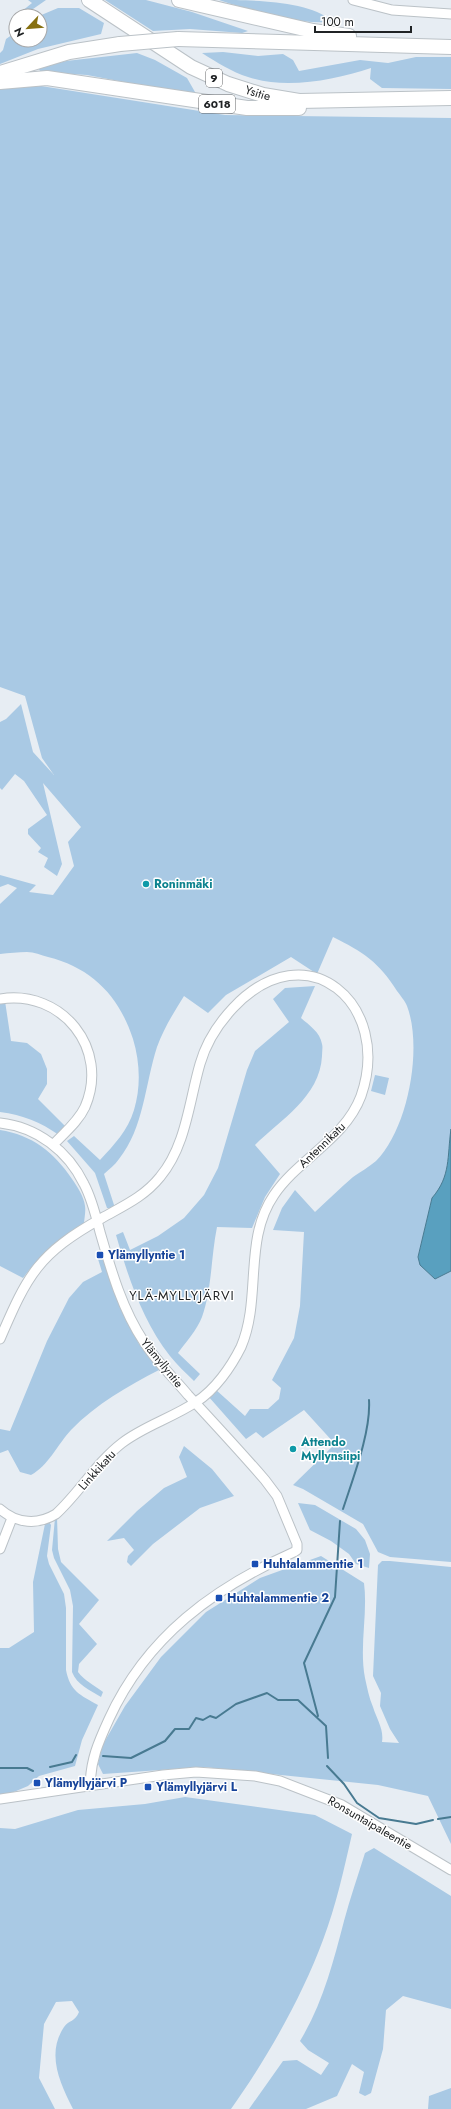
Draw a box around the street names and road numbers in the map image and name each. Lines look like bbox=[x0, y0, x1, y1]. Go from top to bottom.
road number: 9 bbox=[206, 69, 222, 87]
street label: Ysitie bbox=[243, 81, 272, 105]
road number: 6018 bbox=[199, 95, 235, 113]
street label: Antennikatu bbox=[294, 1118, 350, 1172]
street label: Ylämyllyntie bbox=[136, 1334, 188, 1392]
street label: Linkkikatu bbox=[74, 1446, 120, 1494]
street label: Ronsuntaipaleentie bbox=[324, 1791, 416, 1855]

